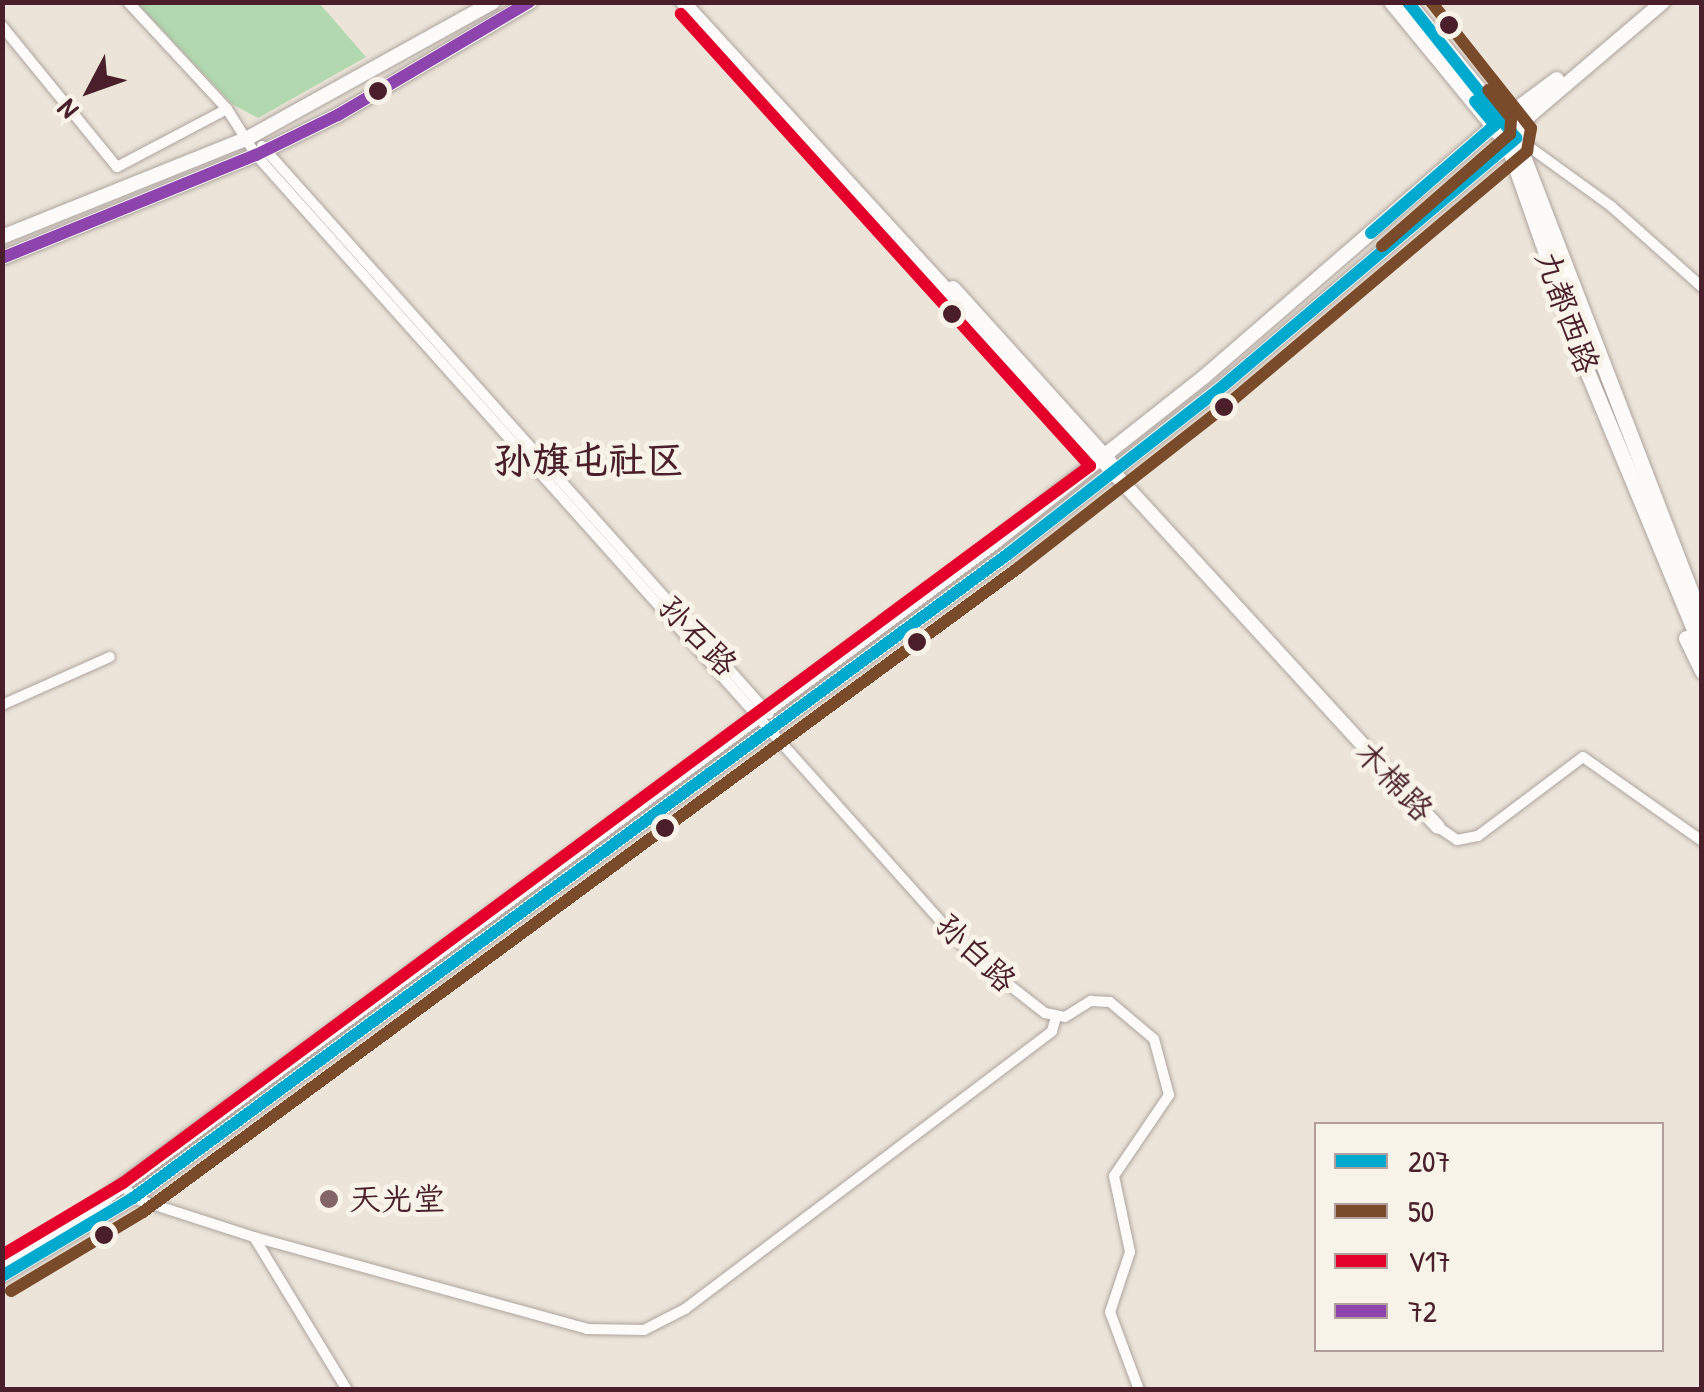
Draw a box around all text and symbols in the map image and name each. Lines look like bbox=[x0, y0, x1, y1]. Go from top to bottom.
unlabelled marker bbox=[1439, 15, 1459, 35]
north arrow bbox=[40, 40, 140, 140]
unlabelled marker bbox=[368, 81, 388, 101]
text: N bbox=[48, 92, 87, 128]
street label: 九都西路 bbox=[1527, 245, 1607, 379]
unlabelled marker bbox=[942, 304, 962, 324]
unlabelled marker bbox=[1214, 397, 1234, 417]
district label: 孙旗屯社区 bbox=[494, 437, 684, 483]
street label: 孙石路 bbox=[651, 588, 745, 684]
unlabelled marker bbox=[907, 632, 927, 652]
street label: 木棉路 bbox=[1347, 733, 1441, 829]
unlabelled marker bbox=[655, 818, 675, 838]
street label: 孙白路 bbox=[928, 906, 1024, 1000]
legend bbox=[1314, 1122, 1664, 1352]
text: 207 bbox=[1408, 1141, 1450, 1181]
place label: 天光堂 bbox=[349, 1180, 445, 1218]
marker: 天光堂 bbox=[318, 1188, 340, 1210]
text: 50 bbox=[1408, 1191, 1434, 1231]
unlabelled marker bbox=[94, 1225, 114, 1245]
text: V17 bbox=[1408, 1241, 1451, 1281]
text: 72 bbox=[1408, 1291, 1437, 1331]

